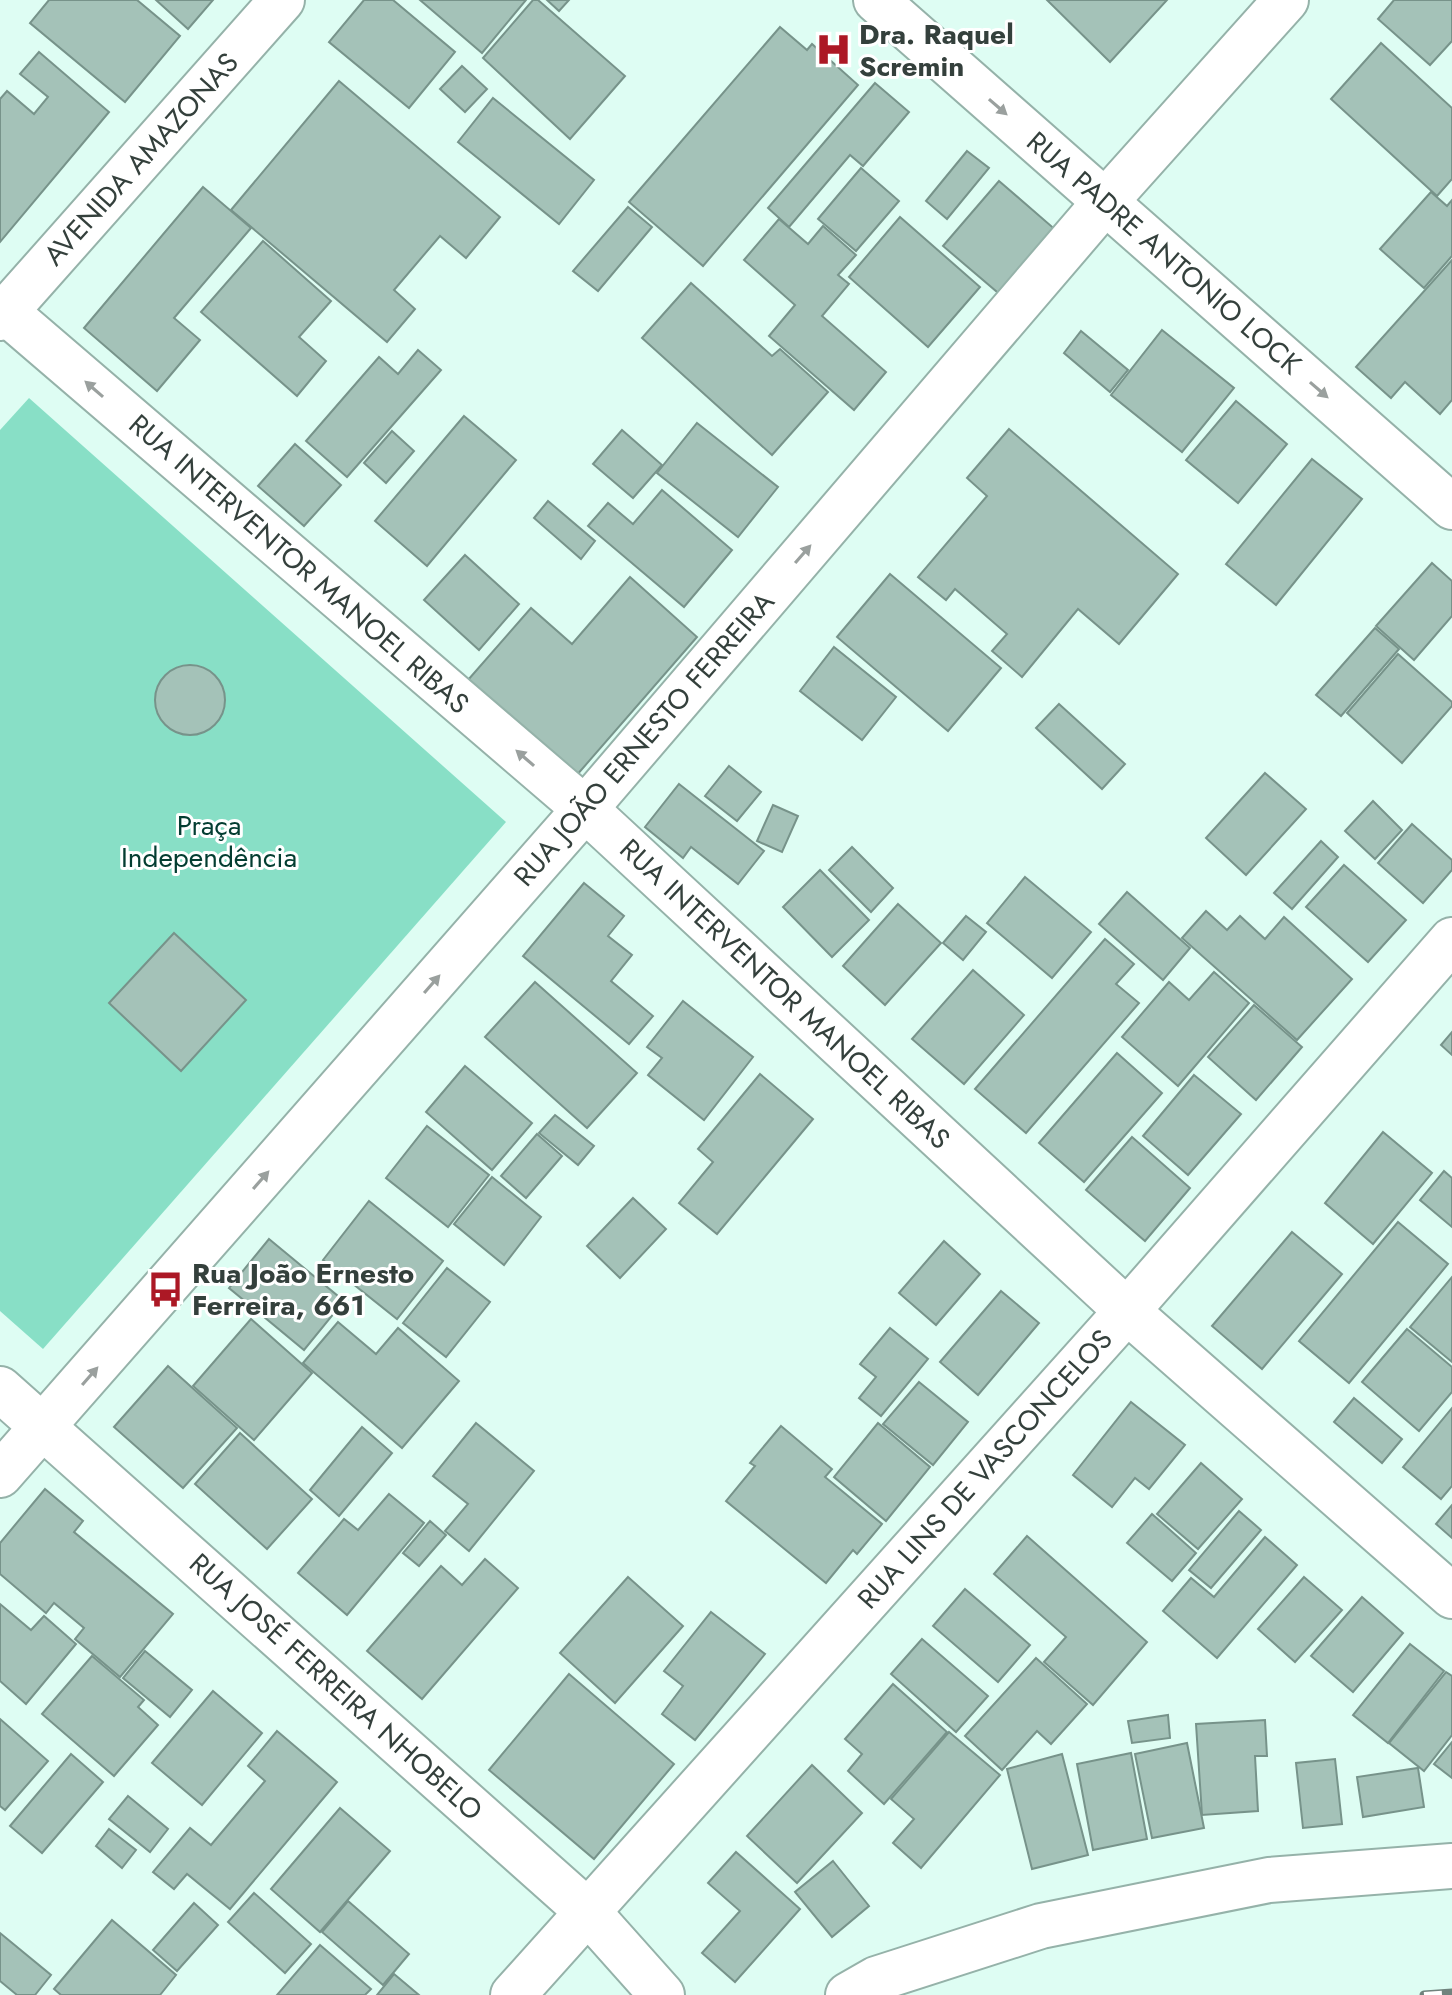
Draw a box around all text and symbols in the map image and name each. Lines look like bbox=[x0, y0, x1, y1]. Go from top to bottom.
place label: Dra. Raquel Scremin bbox=[859, 14, 1014, 87]
hospital icon: Dra. Raquel Scremin bbox=[814, 31, 852, 69]
street label: AVENIDA AMAZONAS bbox=[34, 43, 248, 275]
one-way arrow bbox=[987, 98, 1007, 115]
street label: RUA PADRE ANTONIO LOCK bbox=[1018, 122, 1311, 384]
one-way arrow bbox=[85, 380, 104, 398]
one-way arrow bbox=[1309, 381, 1329, 398]
street label: RUA INTERVENTOR MANOEL RIBAS bbox=[120, 404, 478, 724]
one-way arrow bbox=[794, 545, 811, 565]
street label: RUA JOÃO ERNESTO FERREIRA bbox=[504, 582, 784, 896]
one-way arrow bbox=[516, 750, 535, 768]
park label: Praça Independência bbox=[121, 805, 297, 878]
street label: RUA INTERVENTOR MANOEL RIBAS bbox=[610, 829, 960, 1159]
one-way arrow bbox=[423, 975, 440, 995]
one-way arrow bbox=[252, 1170, 269, 1190]
place label: Rua João Ernesto Ferreira, 661 bbox=[192, 1253, 414, 1326]
bus stop icon: Rua João Ernesto Ferreira, 661 bbox=[147, 1270, 185, 1308]
street label: RUA LINS DE VASCONCELOS bbox=[848, 1320, 1122, 1618]
one-way arrow bbox=[81, 1366, 98, 1386]
street label: RUA JOSÉ FERREIRA NHOBELO bbox=[180, 1544, 492, 1830]

